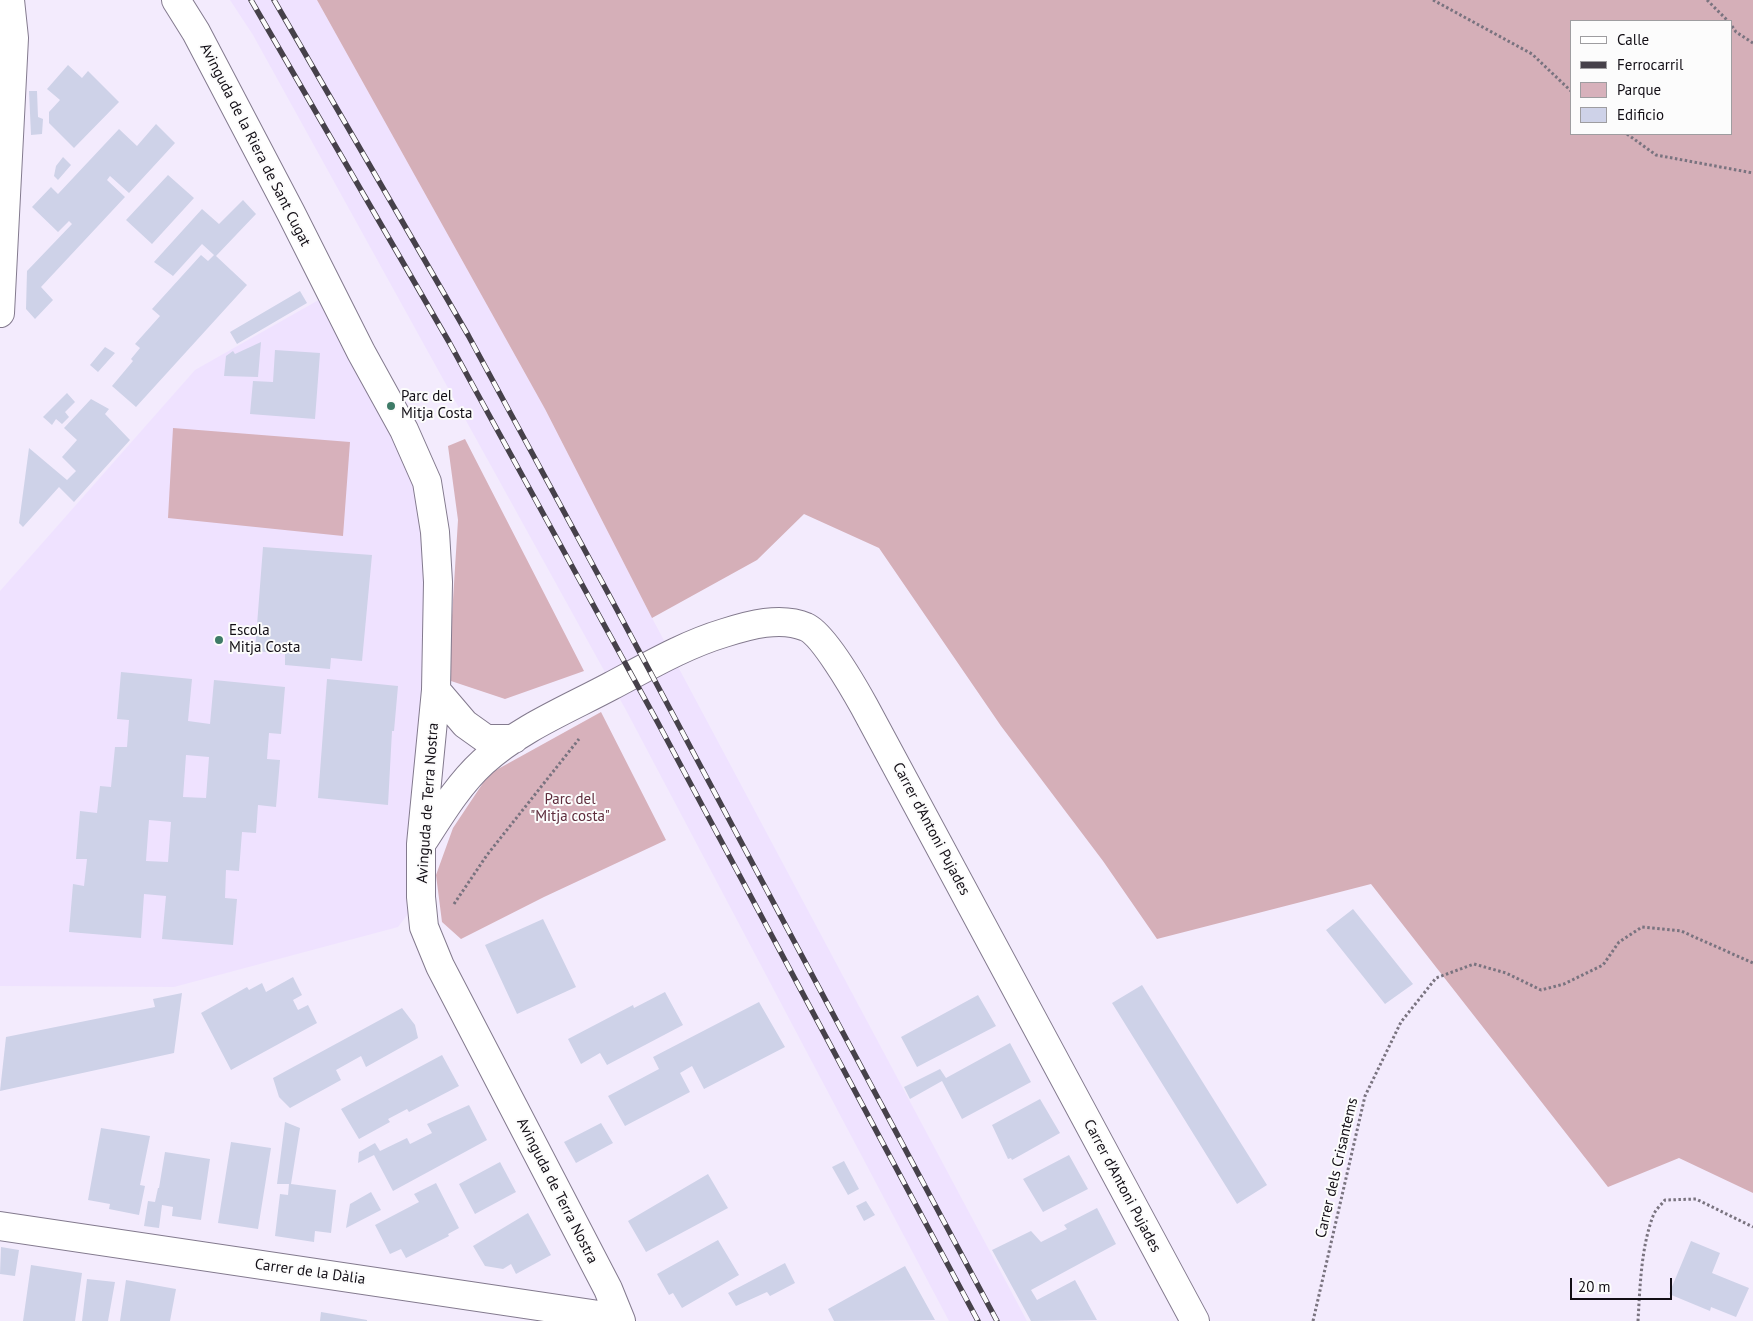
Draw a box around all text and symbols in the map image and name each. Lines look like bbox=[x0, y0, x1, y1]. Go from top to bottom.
legend bbox=[1570, 20, 1733, 135]
text: Calle bbox=[1617, 30, 1649, 49]
street label: Avinguda de la Riera de Sant Cugat bbox=[196, 41, 314, 249]
text: Ferrocarril bbox=[1617, 55, 1683, 74]
text: Parque bbox=[1617, 80, 1661, 99]
text: Edificio bbox=[1617, 105, 1664, 124]
place label: Parc del Mitja Costa bbox=[401, 388, 472, 423]
marker: Parc del Mitja Costa bbox=[385, 400, 397, 412]
place label: Escola Mitja Costa bbox=[229, 622, 300, 657]
marker: Escola Mitja Costa bbox=[213, 634, 225, 646]
street label: Avinguda de Terra Nostra bbox=[413, 722, 443, 884]
street label: Carrer d'Antoni Pujades bbox=[888, 760, 974, 898]
park label: Parc del "Mitja costa" bbox=[530, 791, 610, 826]
street label: Carrer dels Crisantems bbox=[1312, 1096, 1362, 1240]
street label: Avinguda de Terra Nostra bbox=[512, 1115, 602, 1267]
street label: Carrer d'Antoni Pujades bbox=[1079, 1117, 1165, 1255]
street label: Carrer de la Dàlia bbox=[254, 1255, 366, 1289]
scale bar bbox=[1573, 1268, 1676, 1300]
text: 20 m bbox=[1578, 1277, 1611, 1296]

